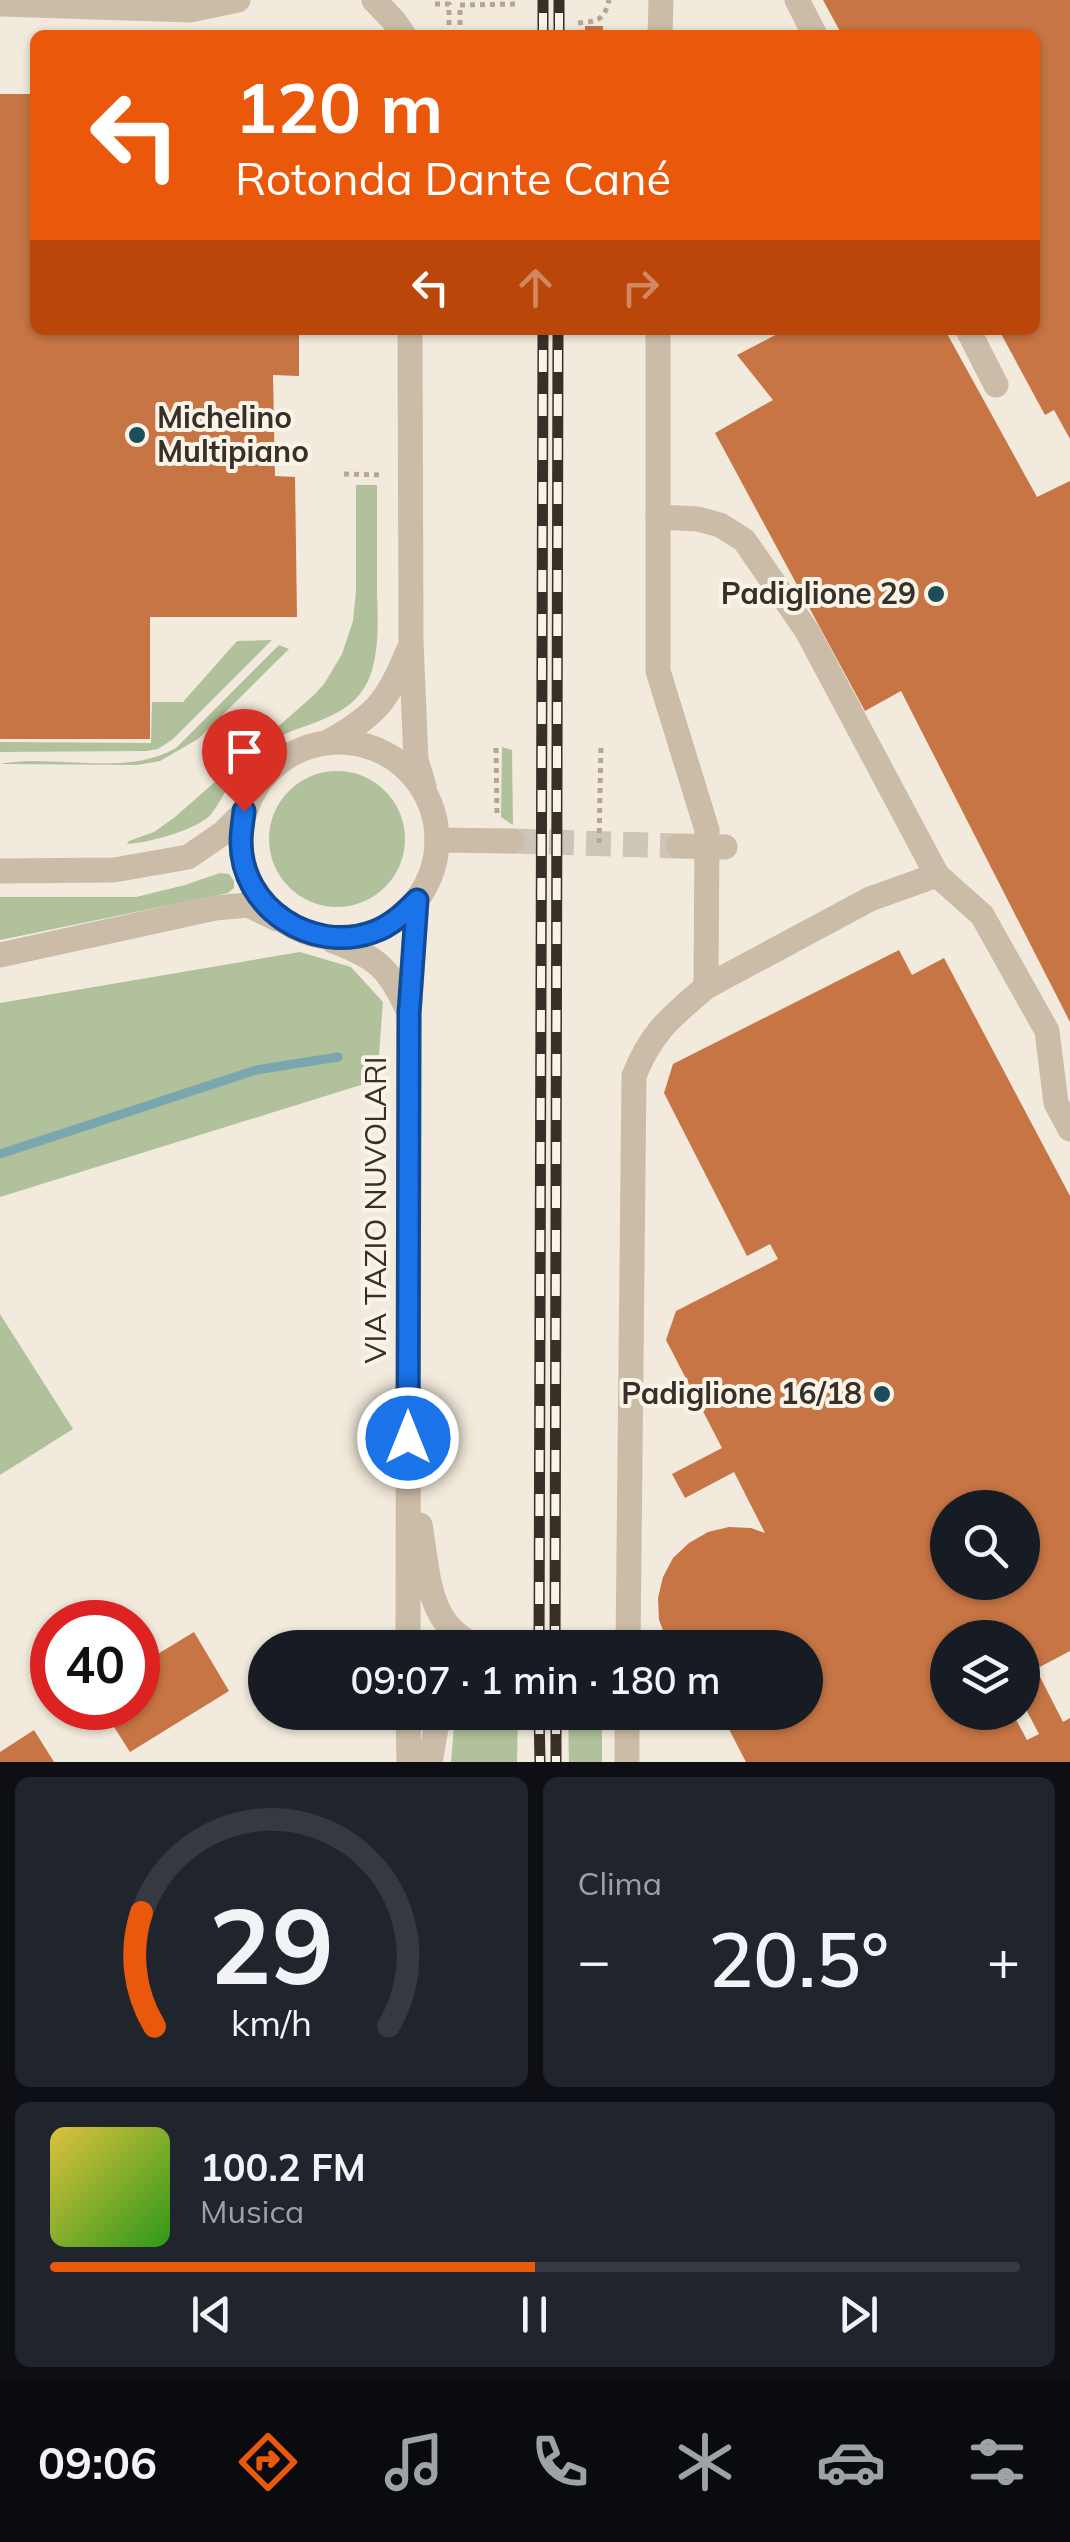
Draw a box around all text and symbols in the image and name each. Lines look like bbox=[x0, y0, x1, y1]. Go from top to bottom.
text: 120 m bbox=[235, 63, 443, 151]
icon: left bbox=[70, 70, 200, 200]
text: Rotonda Dante Cané bbox=[235, 150, 671, 206]
icon: left bbox=[403, 260, 458, 315]
icon: ahead bbox=[508, 260, 563, 315]
icon: right bbox=[613, 260, 668, 315]
place label: Michelino Multipiano bbox=[157, 398, 309, 470]
marker: Michelino Multipiano bbox=[126, 424, 148, 446]
place label: Padiglione 29 bbox=[721, 574, 916, 612]
marker: Padiglione 29 bbox=[925, 583, 947, 605]
pin bbox=[202, 709, 287, 812]
icon: arrive bbox=[217, 724, 272, 779]
street label: VIA TAZIO NUVOLARI bbox=[356, 1056, 394, 1364]
place label: Padiglione 16/18 bbox=[621, 1374, 862, 1412]
marker: Padiglione 16/18 bbox=[871, 1383, 893, 1405]
position arrow bbox=[356, 1386, 460, 1490]
map controls bbox=[930, 1490, 1040, 1730]
button: search bbox=[930, 1490, 1040, 1600]
speed limit sign: 40 bbox=[30, 1600, 160, 1730]
button: layers bbox=[930, 1620, 1040, 1730]
text: 09:07 · 1 min · 180 m bbox=[350, 1656, 721, 1704]
text: Clima bbox=[578, 1863, 662, 1903]
text: 29 bbox=[209, 1879, 334, 2010]
text: 20.5° bbox=[708, 1912, 889, 2006]
text: − bbox=[578, 1925, 611, 1994]
text: + bbox=[987, 1925, 1020, 1994]
text: km/h bbox=[231, 2000, 312, 2045]
text: 100.2 FM bbox=[200, 2143, 366, 2191]
text: Musica bbox=[200, 2191, 304, 2231]
icon: previous bbox=[184, 2287, 239, 2342]
icon: pause bbox=[507, 2287, 562, 2342]
icon: next bbox=[831, 2287, 886, 2342]
icon: directions bbox=[233, 2427, 303, 2497]
icon: music bbox=[379, 2427, 449, 2497]
icon: phone bbox=[525, 2427, 595, 2497]
icon: climate bbox=[670, 2427, 740, 2497]
icon: car bbox=[816, 2427, 886, 2497]
icon: filters bbox=[962, 2427, 1032, 2497]
text: 09:06 bbox=[38, 2434, 157, 2490]

